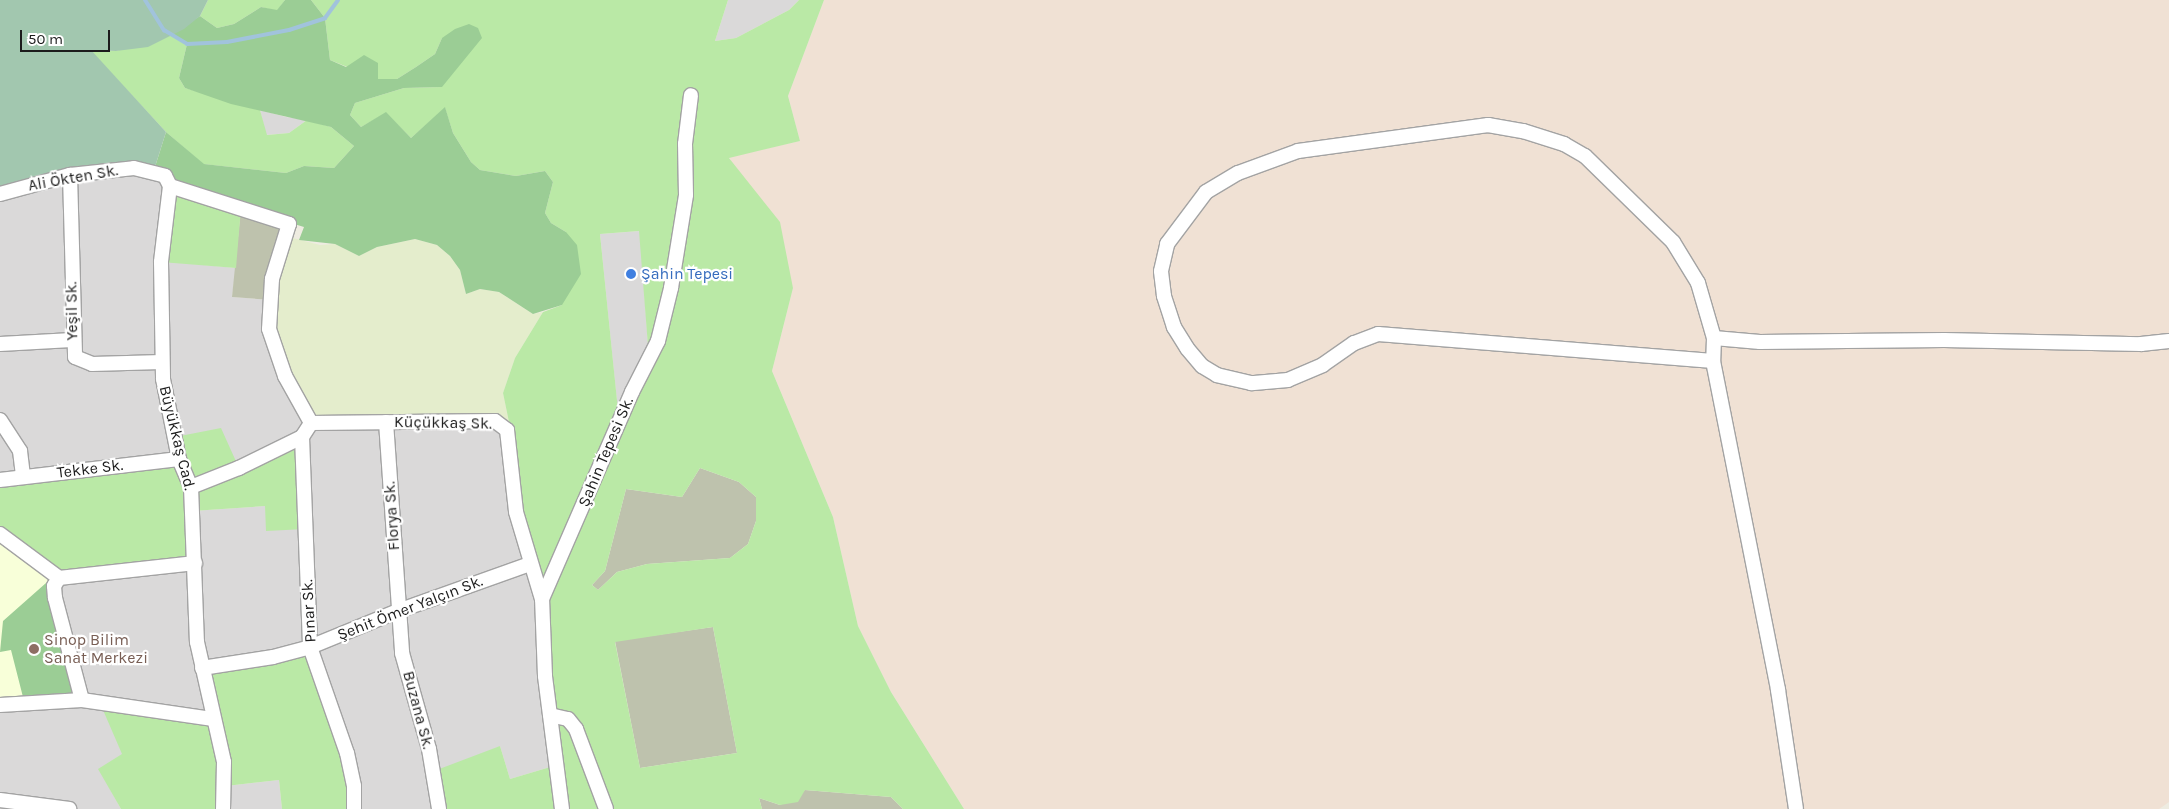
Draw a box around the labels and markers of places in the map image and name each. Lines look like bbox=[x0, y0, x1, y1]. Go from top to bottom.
place label: Şahin Tepesi bbox=[641, 264, 733, 284]
marker: Şahin Tepesi bbox=[625, 268, 637, 280]
place label: Sinop Bilim Sanat Merkezi bbox=[44, 630, 148, 668]
marker: Sinop Bilim Sanat Merkezi bbox=[28, 643, 40, 655]

